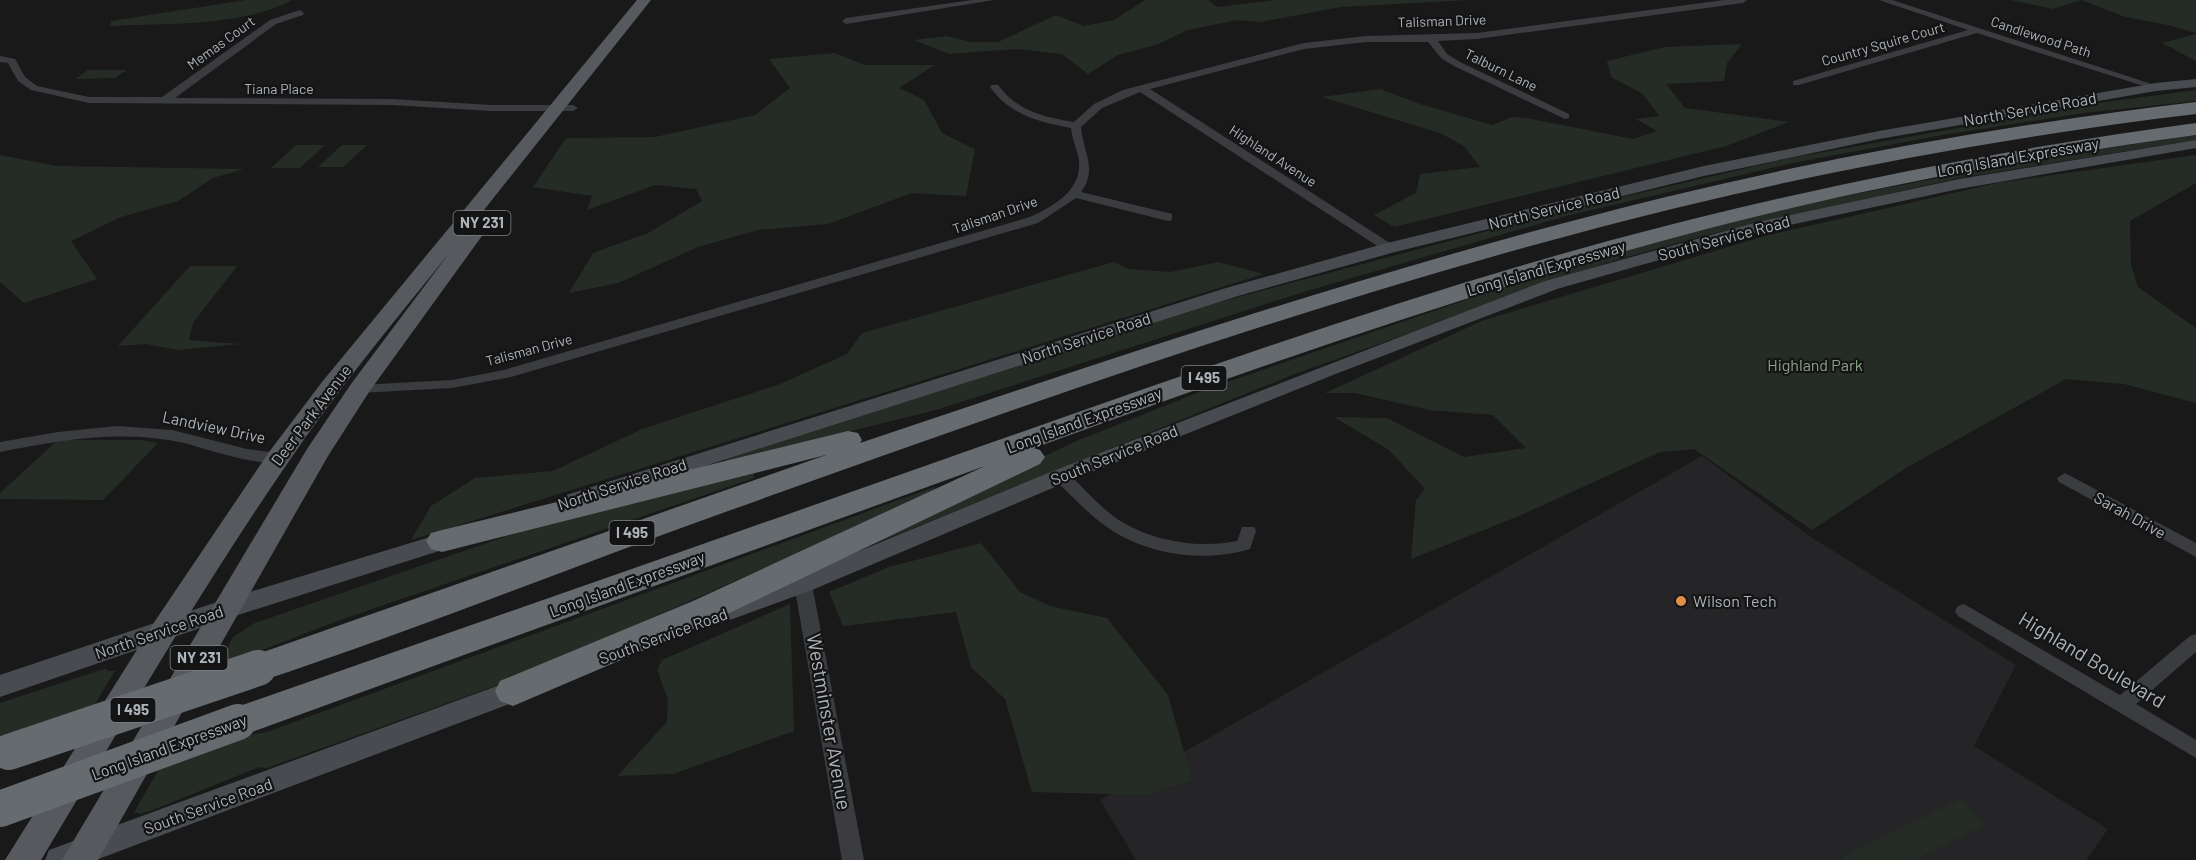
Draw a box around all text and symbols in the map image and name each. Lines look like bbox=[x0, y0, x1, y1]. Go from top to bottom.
street label: Talisman Drive bbox=[1397, 10, 1487, 31]
street label: Memas Court bbox=[183, 12, 258, 73]
street label: Candlewood Path bbox=[1989, 12, 2094, 61]
street label: Country Squire Court bbox=[1819, 18, 1946, 69]
street label: Talburn Lane bbox=[1462, 45, 1540, 94]
street label: Tiana Place bbox=[244, 80, 314, 97]
street label: North Service Road bbox=[1962, 87, 2098, 130]
street label: Highland Avenue bbox=[1226, 121, 1320, 190]
street label: Long Island Expressway bbox=[1935, 133, 2101, 180]
street label: North Service Road bbox=[1486, 182, 1621, 233]
street label: Talisman Drive bbox=[950, 192, 1040, 237]
road number: NY 231 bbox=[454, 211, 510, 235]
street label: South Service Road bbox=[1656, 211, 1792, 264]
street label: Long Island Expressway bbox=[1464, 236, 1628, 299]
street label: North Service Road bbox=[1019, 308, 1153, 367]
street label: Talisman Drive bbox=[484, 330, 574, 369]
park label: Highland Park bbox=[1767, 355, 1863, 374]
street label: Deer Park Avenue bbox=[266, 360, 355, 469]
road number: I 495 bbox=[1182, 366, 1226, 390]
street label: Long Island Expressway bbox=[1003, 382, 1165, 457]
street label: Landview Drive bbox=[161, 406, 267, 447]
street label: South Service Road bbox=[1047, 420, 1180, 489]
street label: North Service Road bbox=[555, 454, 689, 513]
street label: Sarah Drive bbox=[2091, 487, 2169, 542]
road number: I 495 bbox=[610, 521, 654, 545]
street label: Long Island Expressway bbox=[546, 546, 708, 621]
place label: Wilson Tech bbox=[1693, 591, 1777, 610]
marker: Wilson Tech bbox=[1674, 594, 1688, 608]
street label: North Service Road bbox=[92, 601, 225, 662]
street label: South Service Road bbox=[596, 603, 730, 668]
street label: Highland Boulevard bbox=[2015, 606, 2170, 712]
street label: Westminster Avenue bbox=[803, 632, 857, 812]
road number: NY 231 bbox=[170, 646, 228, 670]
road number: I 495 bbox=[110, 698, 156, 722]
street label: Long Island Expressway bbox=[88, 709, 250, 784]
street label: South Service Road bbox=[141, 773, 275, 838]

